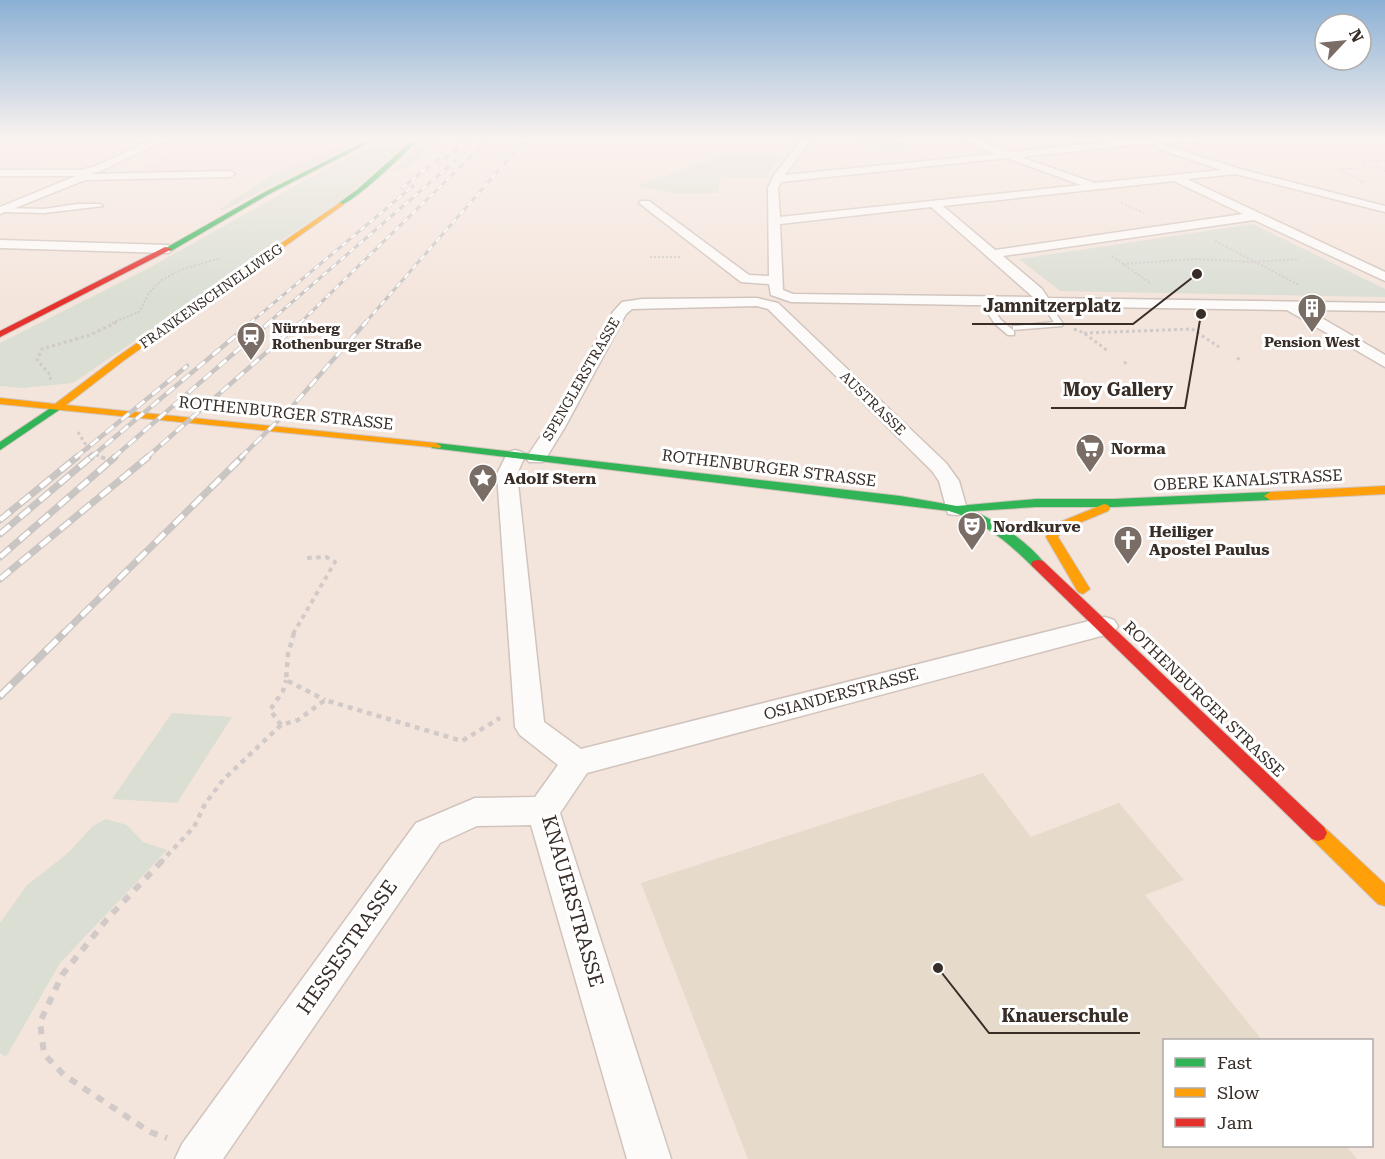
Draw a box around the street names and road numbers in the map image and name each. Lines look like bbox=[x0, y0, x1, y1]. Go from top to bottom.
street label: FRANKENSCHNELLWEG bbox=[136, 240, 286, 352]
street label: SPENGLERSTRASSE bbox=[539, 314, 623, 444]
street label: AUSTRASSE bbox=[837, 368, 909, 438]
street label: ROTHENBURGER STRASSE bbox=[178, 392, 394, 434]
street label: ROTHENBURGER STRASSE bbox=[661, 445, 877, 491]
street label: OBERE KANALSTRASSE bbox=[1153, 466, 1343, 494]
street label: ROTHENBURGER STRASSE bbox=[1120, 617, 1288, 781]
street label: OSIANDERSTRASSE bbox=[762, 664, 920, 724]
street label: KNAUERSTRASSE bbox=[537, 812, 609, 990]
street label: HESSESTRASSE bbox=[292, 875, 402, 1019]

